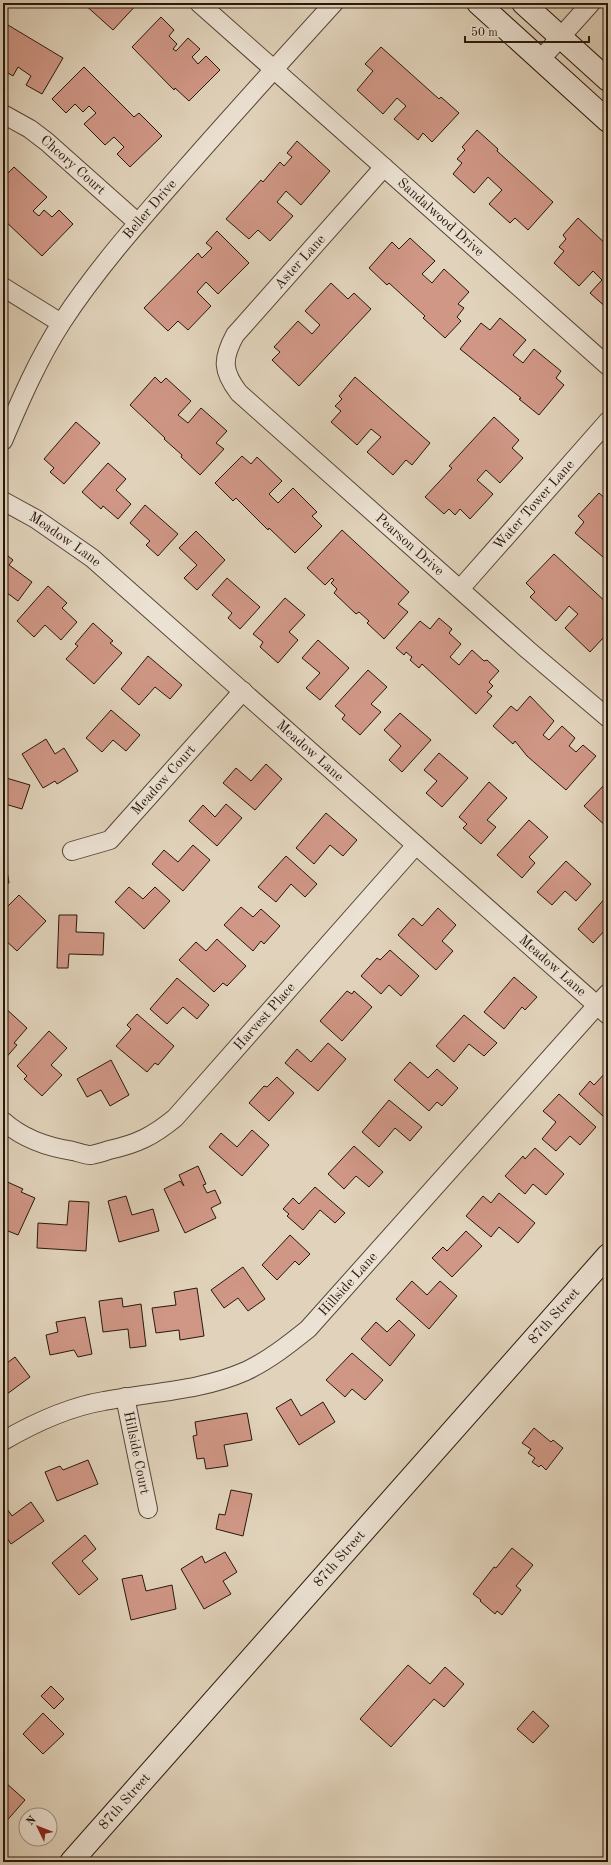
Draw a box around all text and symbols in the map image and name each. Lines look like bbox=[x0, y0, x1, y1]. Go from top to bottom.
scale bar bbox=[465, 18, 589, 44]
text: 50 m bbox=[471, 26, 498, 39]
street label: Chcory Court bbox=[38, 133, 108, 198]
street label: Sandalwood Drive bbox=[395, 176, 486, 259]
street label: Beller Drive bbox=[121, 177, 179, 242]
street label: Aster Lane bbox=[272, 232, 328, 292]
street label: Water Tower Lane bbox=[491, 457, 577, 552]
street label: Meadow Lane bbox=[27, 510, 104, 569]
street label: Pearson Drive bbox=[373, 511, 446, 579]
street label: Meadow Lane bbox=[274, 718, 346, 784]
street label: Meadow Court bbox=[129, 742, 198, 818]
street label: Meadow Lane bbox=[516, 933, 589, 999]
street label: Harvest Place bbox=[231, 980, 298, 1053]
street label: Hillside Lane bbox=[316, 1250, 380, 1319]
street label: 87th Street bbox=[526, 1285, 582, 1347]
street label: Hillside Court bbox=[121, 1410, 152, 1496]
street label: 87th Street bbox=[311, 1528, 368, 1589]
street label: 87th Street bbox=[96, 1770, 153, 1832]
north arrow bbox=[18, 1807, 58, 1847]
text: N bbox=[25, 1814, 39, 1828]

